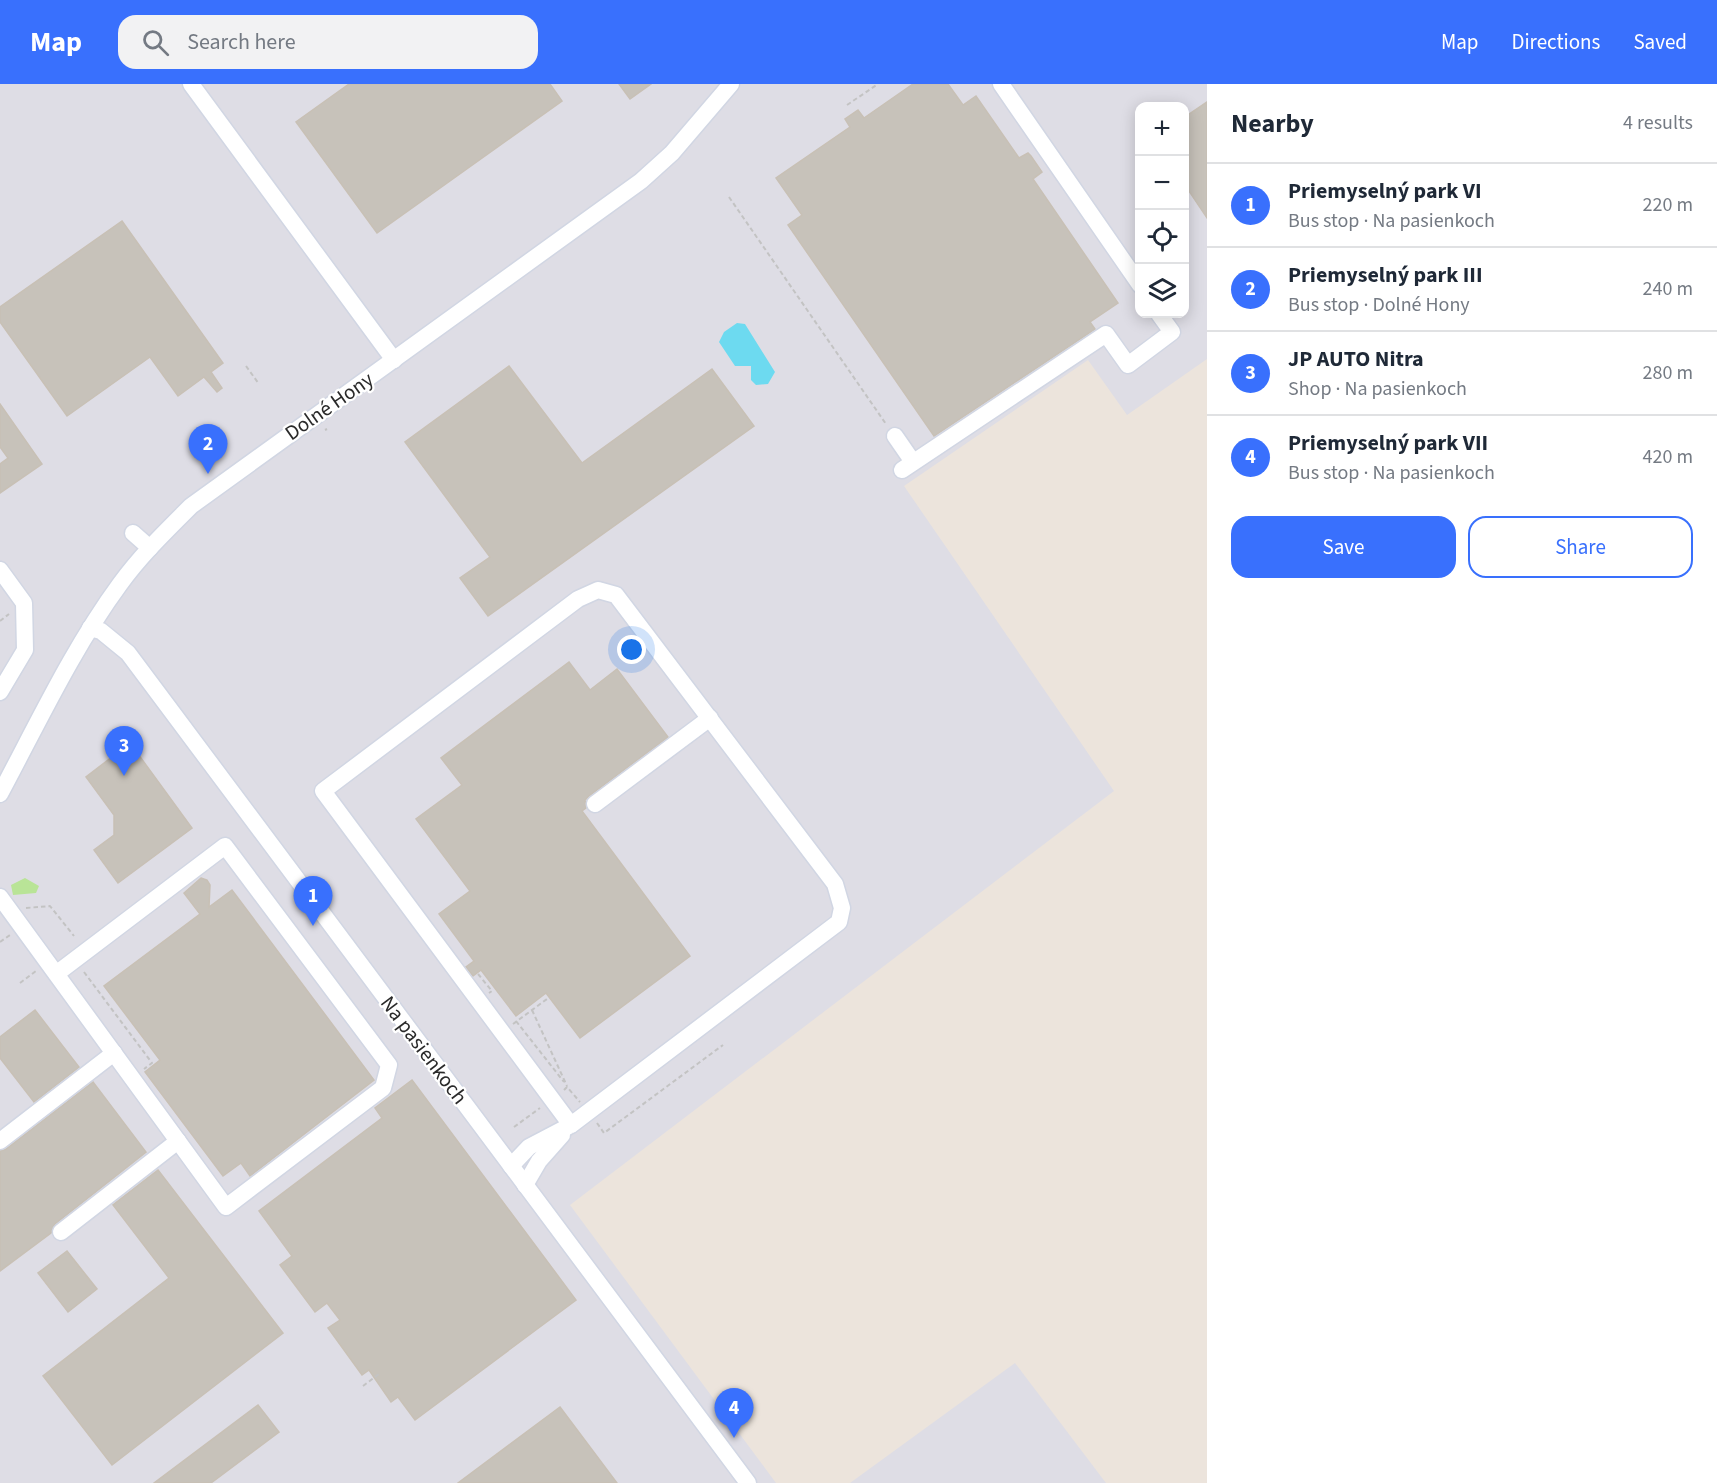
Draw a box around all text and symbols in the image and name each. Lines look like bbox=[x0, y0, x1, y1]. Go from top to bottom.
search box bbox=[118, 15, 538, 69]
text: Map bbox=[30, 22, 82, 62]
icon: search bbox=[139, 26, 172, 59]
text: Search here bbox=[187, 26, 296, 58]
text: Map bbox=[1441, 27, 1479, 57]
text: Directions bbox=[1512, 27, 1600, 57]
text: Saved bbox=[1633, 27, 1687, 57]
map controls bbox=[1135, 102, 1189, 318]
button: + bbox=[1135, 102, 1189, 156]
text: Nearby bbox=[1231, 105, 1314, 142]
text: 4 results bbox=[1623, 109, 1693, 137]
button: − bbox=[1135, 156, 1189, 210]
text: Priemyselný park VI bbox=[1288, 175, 1482, 207]
text: 1 bbox=[1245, 191, 1256, 219]
text: 220 m bbox=[1643, 191, 1693, 219]
text: Bus stop · Na pasienkoch bbox=[1288, 207, 1495, 235]
button: locate bbox=[1135, 210, 1189, 264]
text: Priemyselný park III bbox=[1288, 259, 1483, 291]
button: layers bbox=[1135, 264, 1189, 318]
text: 2 bbox=[1245, 275, 1256, 303]
text: 240 m bbox=[1643, 275, 1693, 303]
text: Bus stop · Dolné Hony bbox=[1288, 291, 1470, 319]
text: JP AUTO Nitra bbox=[1288, 343, 1424, 375]
text: 3 bbox=[1245, 359, 1256, 387]
text: 280 m bbox=[1643, 359, 1693, 387]
street label: Dolné Hony bbox=[279, 364, 380, 448]
text: Shop · Na pasienkoch bbox=[1288, 375, 1467, 403]
pin: 2 bbox=[188, 424, 228, 474]
text: Priemyselný park VII bbox=[1288, 427, 1488, 459]
text: 4 bbox=[1245, 443, 1256, 471]
text: 420 m bbox=[1643, 443, 1693, 471]
text: Bus stop · Na pasienkoch bbox=[1288, 459, 1495, 487]
button: Save bbox=[1231, 516, 1456, 578]
button: Share bbox=[1468, 516, 1693, 578]
your location bbox=[617, 635, 646, 664]
pin: 3 bbox=[104, 726, 144, 776]
pin: 1 bbox=[294, 876, 332, 926]
street label: Na pasienkoch bbox=[373, 990, 475, 1110]
pin: 4 bbox=[714, 1388, 754, 1438]

